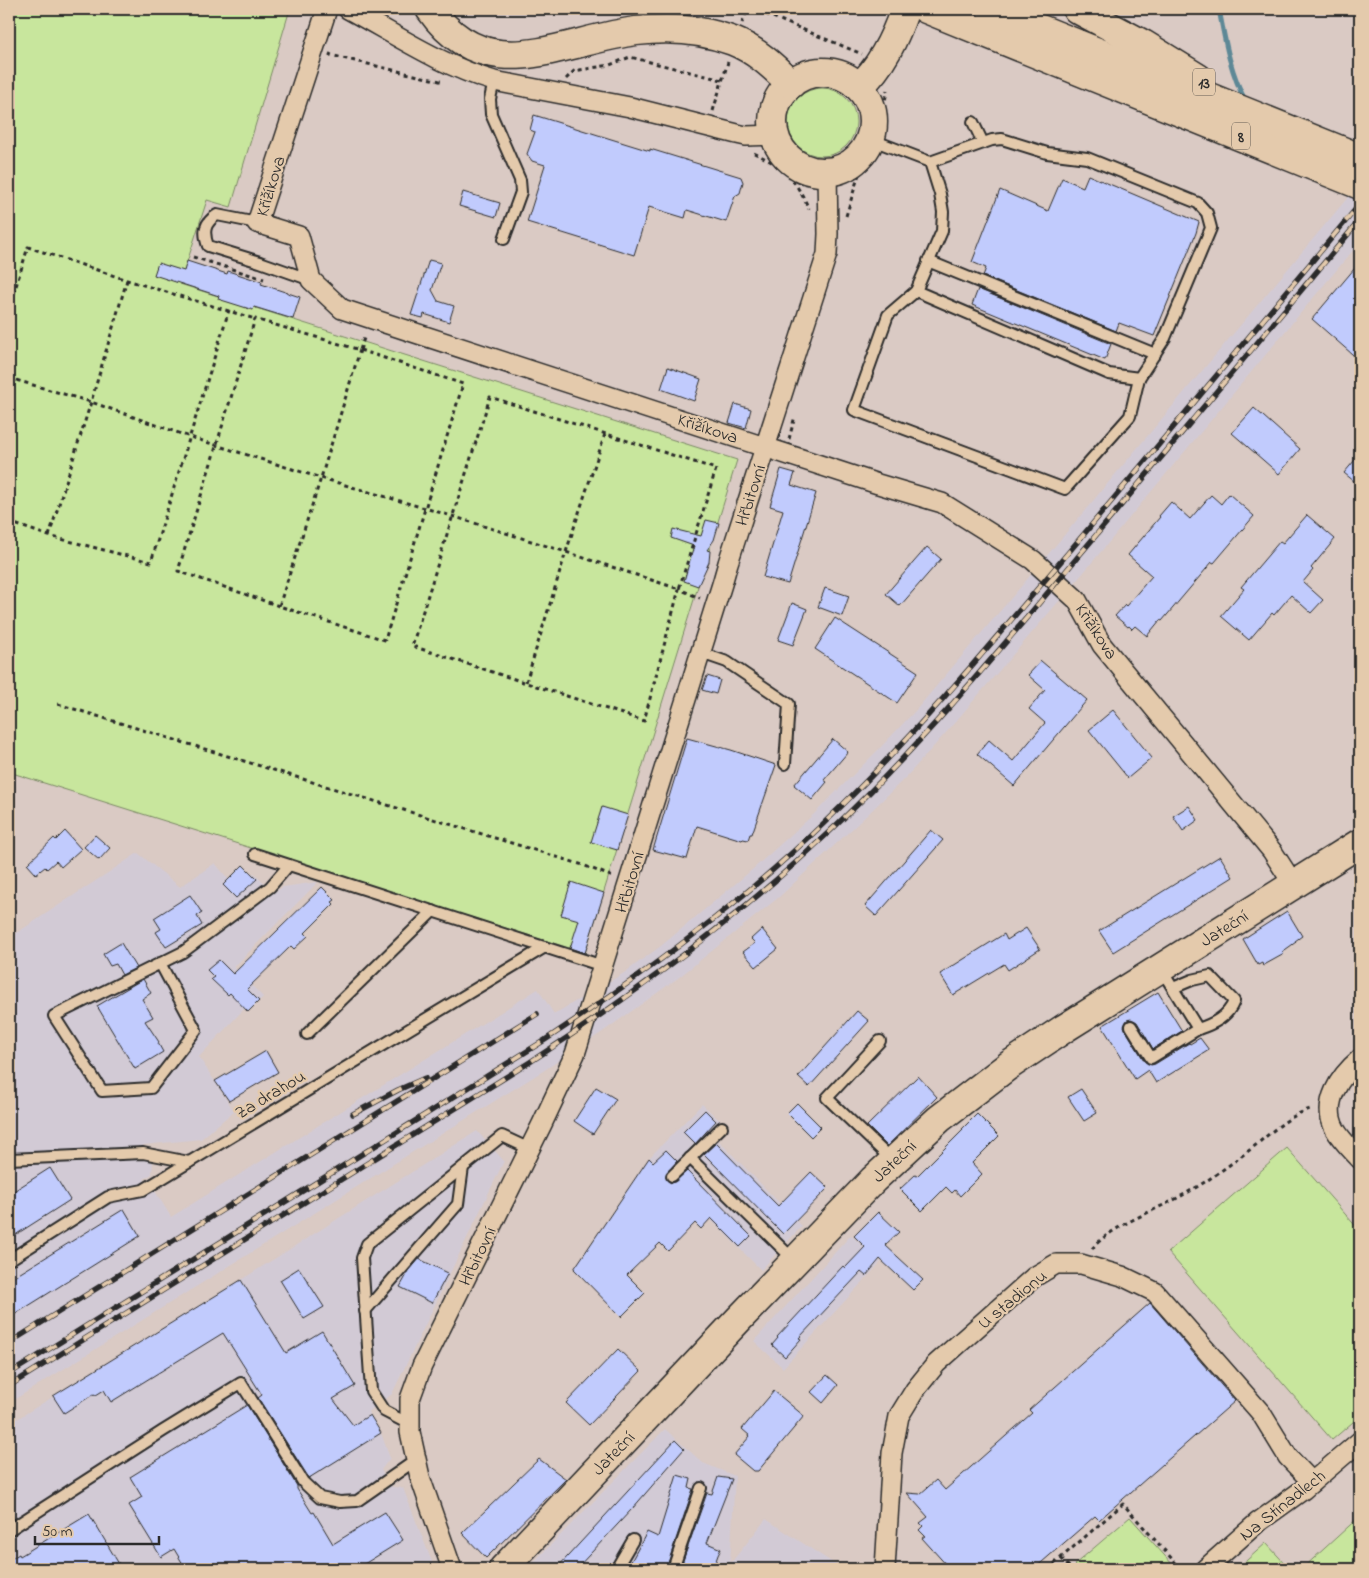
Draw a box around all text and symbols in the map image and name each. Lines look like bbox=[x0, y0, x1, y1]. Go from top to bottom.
road number: 13 bbox=[1193, 68, 1215, 95]
road number: 8 bbox=[1232, 122, 1250, 150]
street label: Křižíkova bbox=[250, 153, 293, 220]
street label: Křižíkova bbox=[674, 408, 741, 452]
street label: Hřbitovní bbox=[730, 462, 774, 530]
street label: Křižíkova bbox=[1067, 599, 1123, 665]
street label: Hřbitovní bbox=[609, 849, 653, 917]
street label: Jateční bbox=[1196, 905, 1254, 955]
street label: Za drahou bbox=[231, 1064, 311, 1127]
street label: Jateční bbox=[867, 1135, 924, 1190]
street label: Hřbitovní bbox=[453, 1223, 504, 1291]
street label: U stadionu bbox=[973, 1264, 1054, 1337]
street label: Jateční bbox=[587, 1426, 642, 1482]
street label: Na Stínadlech bbox=[1234, 1464, 1332, 1549]
scale bar bbox=[35, 1513, 159, 1545]
text: 50 m bbox=[42, 1521, 73, 1543]

